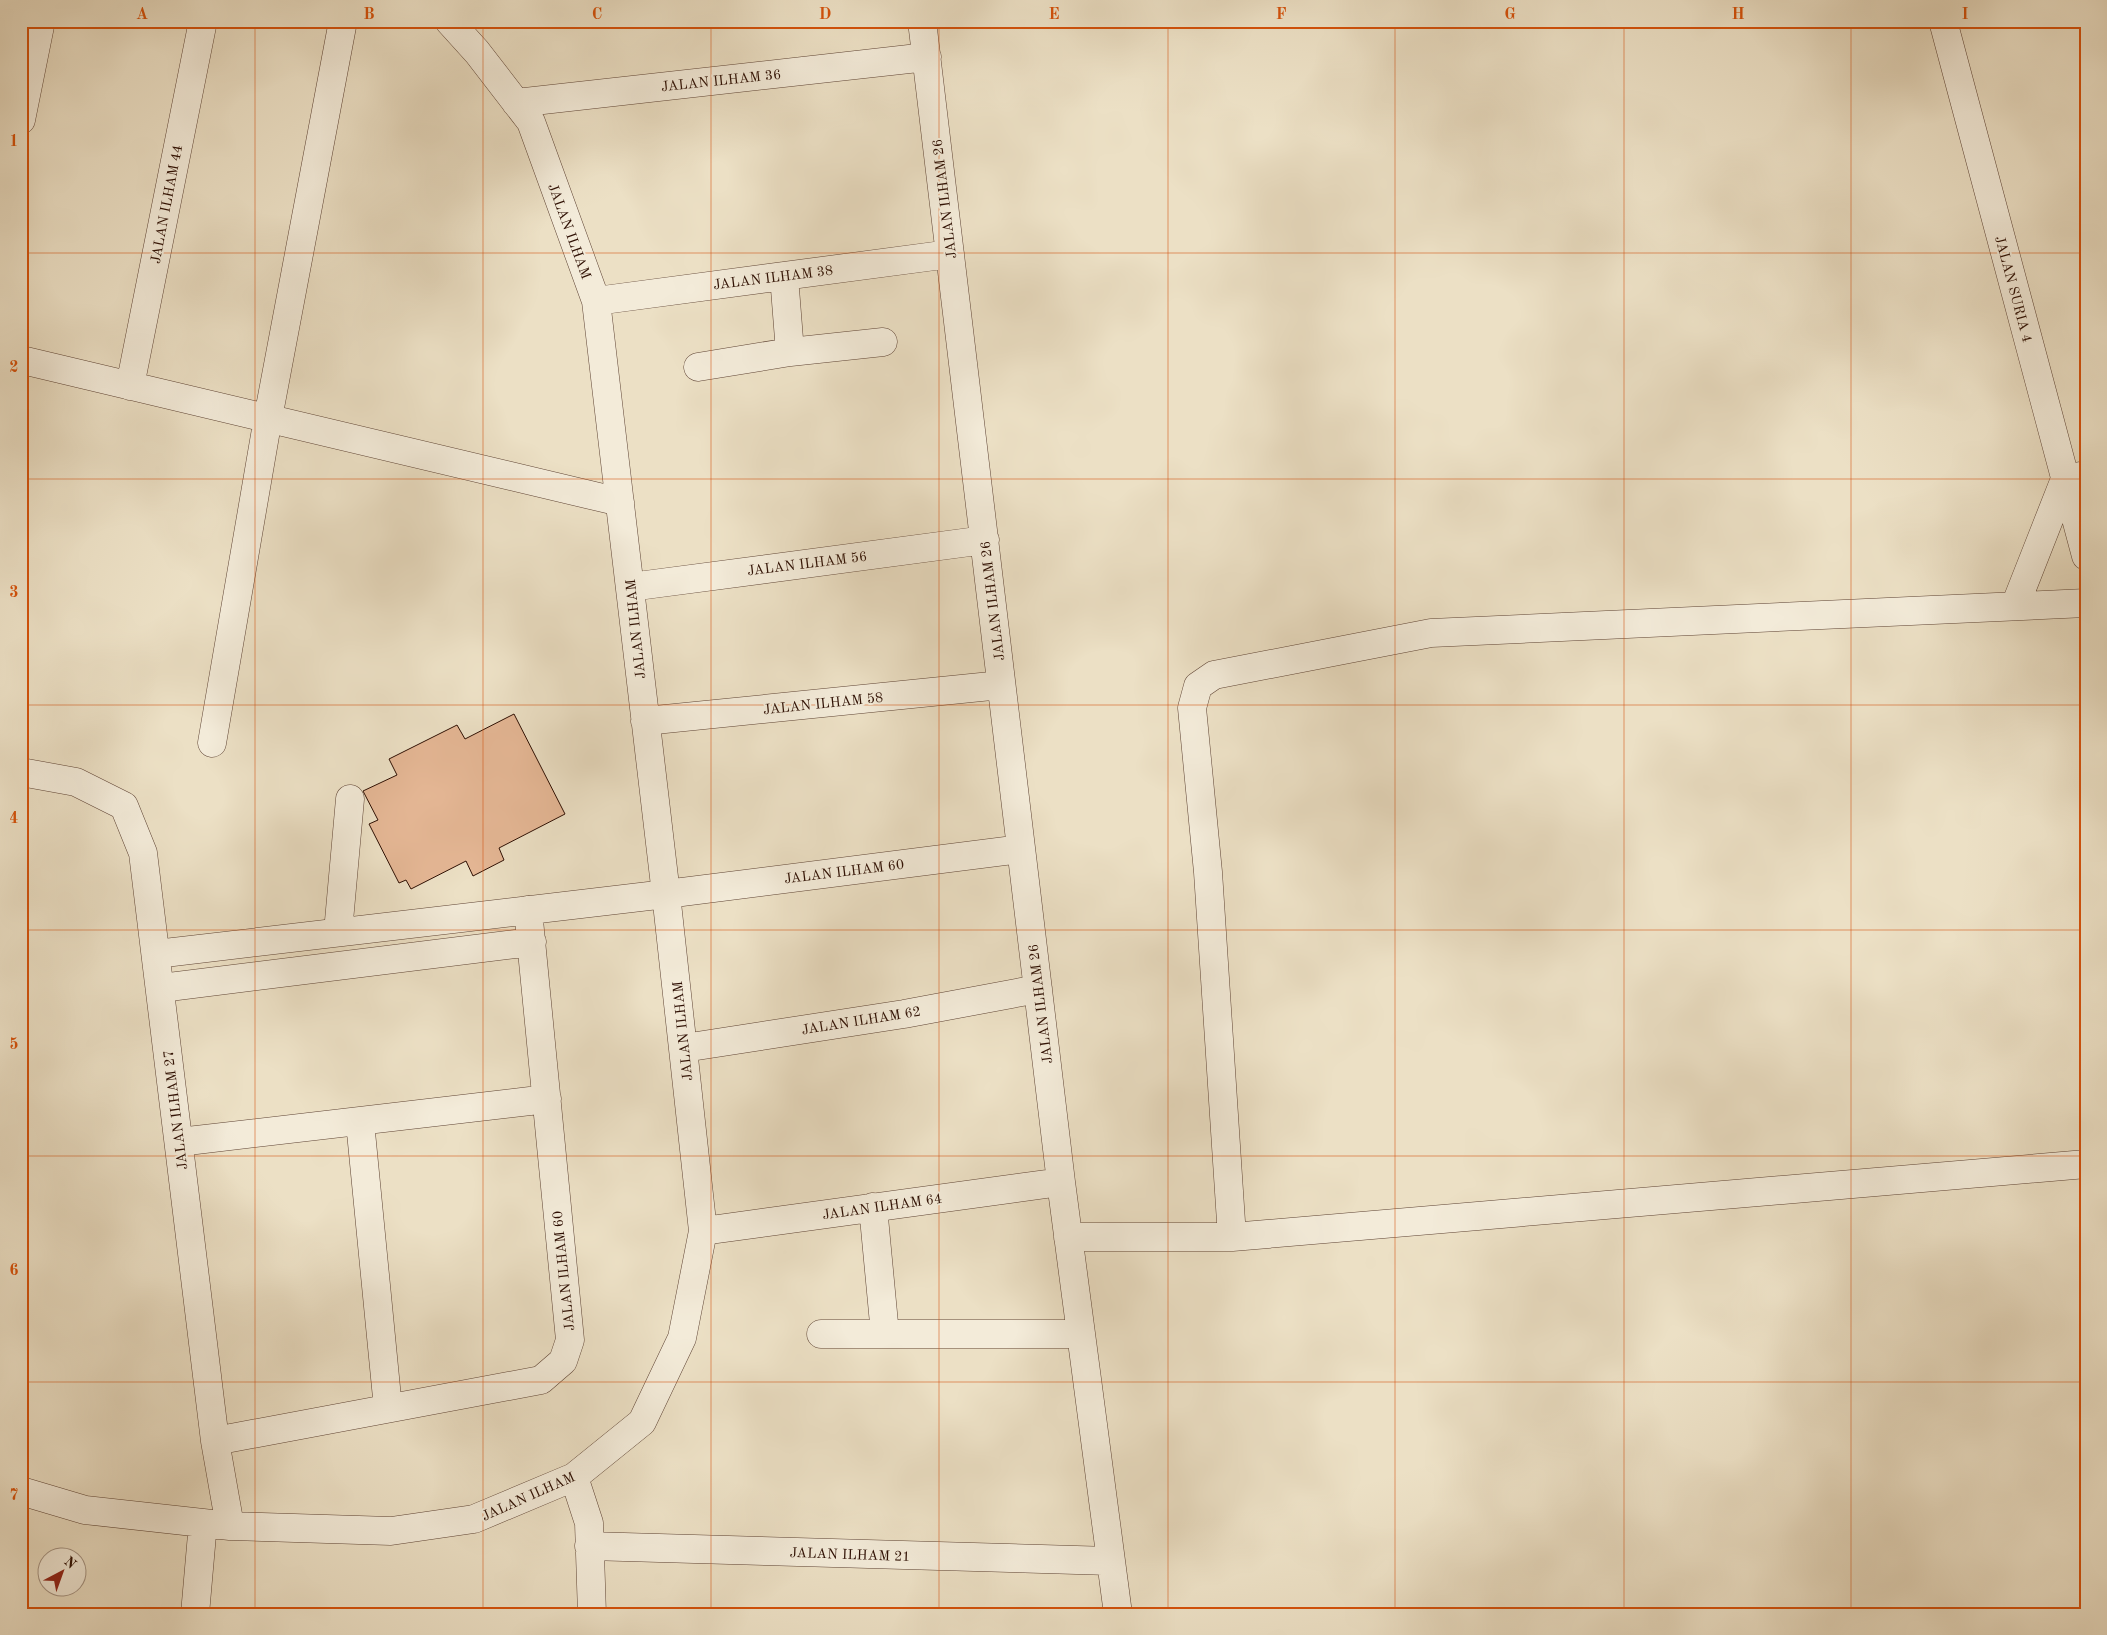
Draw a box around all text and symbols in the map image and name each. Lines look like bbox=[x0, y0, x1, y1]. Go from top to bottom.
text: A bbox=[136, 7, 148, 23]
text: B bbox=[363, 7, 375, 23]
text: C bbox=[592, 7, 602, 23]
text: D bbox=[819, 7, 831, 23]
text: E bbox=[1048, 7, 1060, 23]
text: F bbox=[1276, 7, 1287, 23]
text: G bbox=[1504, 7, 1516, 23]
text: H bbox=[1731, 7, 1745, 23]
text: I bbox=[1961, 7, 1969, 23]
street label: JALAN ILHAM 36 bbox=[660, 68, 782, 94]
text: 1 bbox=[9, 134, 19, 150]
street label: JALAN ILHAM 26 bbox=[931, 138, 959, 260]
street label: JALAN ILHAM 44 bbox=[149, 144, 185, 265]
street label: JALAN ILHAM bbox=[545, 182, 593, 281]
street label: JALAN SURIA 4 bbox=[1992, 234, 2034, 344]
street label: JALAN ILHAM 38 bbox=[712, 264, 834, 292]
text: 2 bbox=[9, 360, 19, 376]
street label: JALAN ILHAM 26 bbox=[979, 540, 1007, 662]
street label: JALAN ILHAM 56 bbox=[746, 550, 868, 578]
street label: JALAN ILHAM bbox=[624, 578, 648, 680]
text: 3 bbox=[9, 585, 19, 601]
street label: JALAN ILHAM 58 bbox=[762, 691, 884, 717]
text: 4 bbox=[9, 811, 19, 827]
street label: JALAN ILHAM 60 bbox=[783, 858, 905, 886]
street label: JALAN ILHAM 26 bbox=[1027, 943, 1055, 1065]
street label: JALAN ILHAM bbox=[671, 980, 695, 1082]
street label: JALAN ILHAM 62 bbox=[800, 1005, 922, 1037]
text: 5 bbox=[9, 1037, 19, 1053]
street label: JALAN ILHAM 27 bbox=[162, 1049, 190, 1171]
street label: JALAN ILHAM 64 bbox=[821, 1192, 943, 1222]
street label: JALAN ILHAM 60 bbox=[551, 1210, 577, 1332]
text: 6 bbox=[9, 1263, 19, 1279]
street label: JALAN ILHAM bbox=[480, 1470, 577, 1524]
text: 7 bbox=[9, 1488, 19, 1504]
street label: JALAN ILHAM 21 bbox=[789, 1546, 911, 1564]
north arrow bbox=[38, 1548, 88, 1598]
text: N bbox=[61, 1554, 79, 1572]

